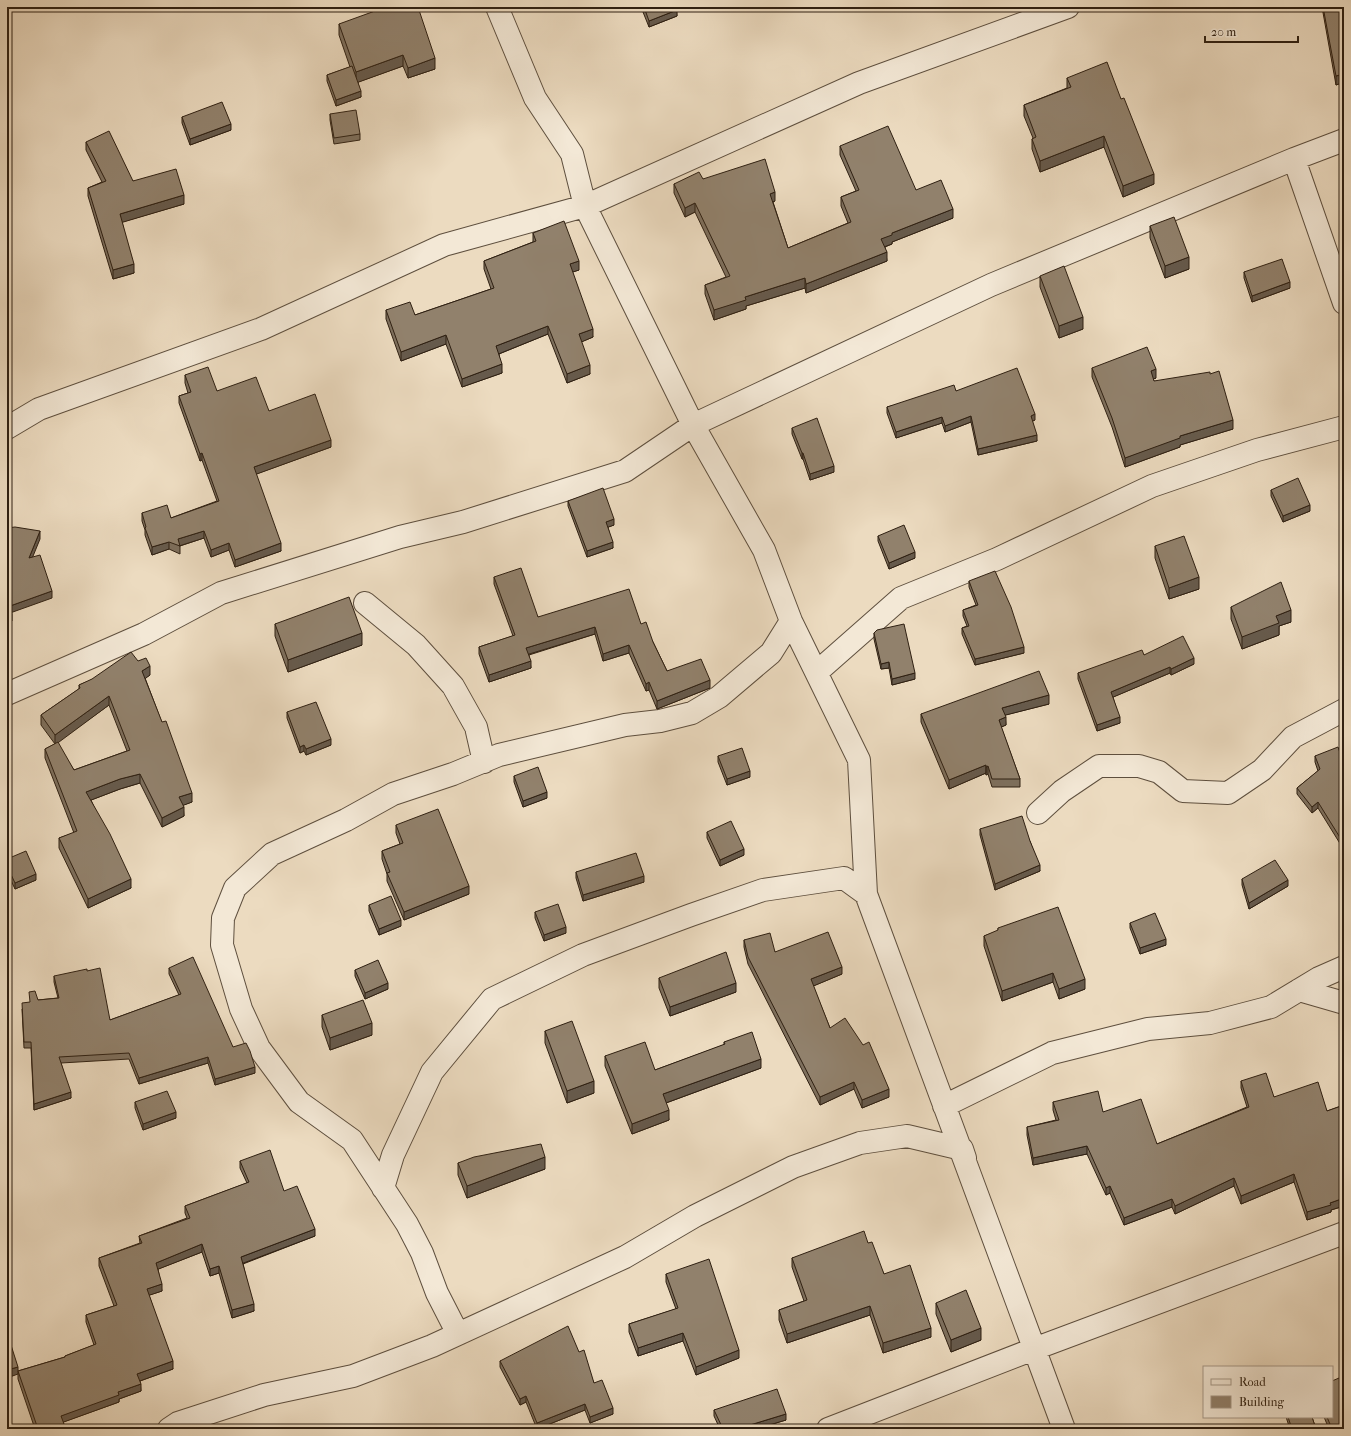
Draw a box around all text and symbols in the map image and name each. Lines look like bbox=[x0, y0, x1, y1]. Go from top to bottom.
scale bar bbox=[1205, 18, 1298, 44]
text: 20 m bbox=[1211, 25, 1236, 39]
legend bbox=[1203, 1366, 1333, 1418]
text: Road bbox=[1239, 1375, 1266, 1389]
text: Building bbox=[1239, 1395, 1284, 1409]

